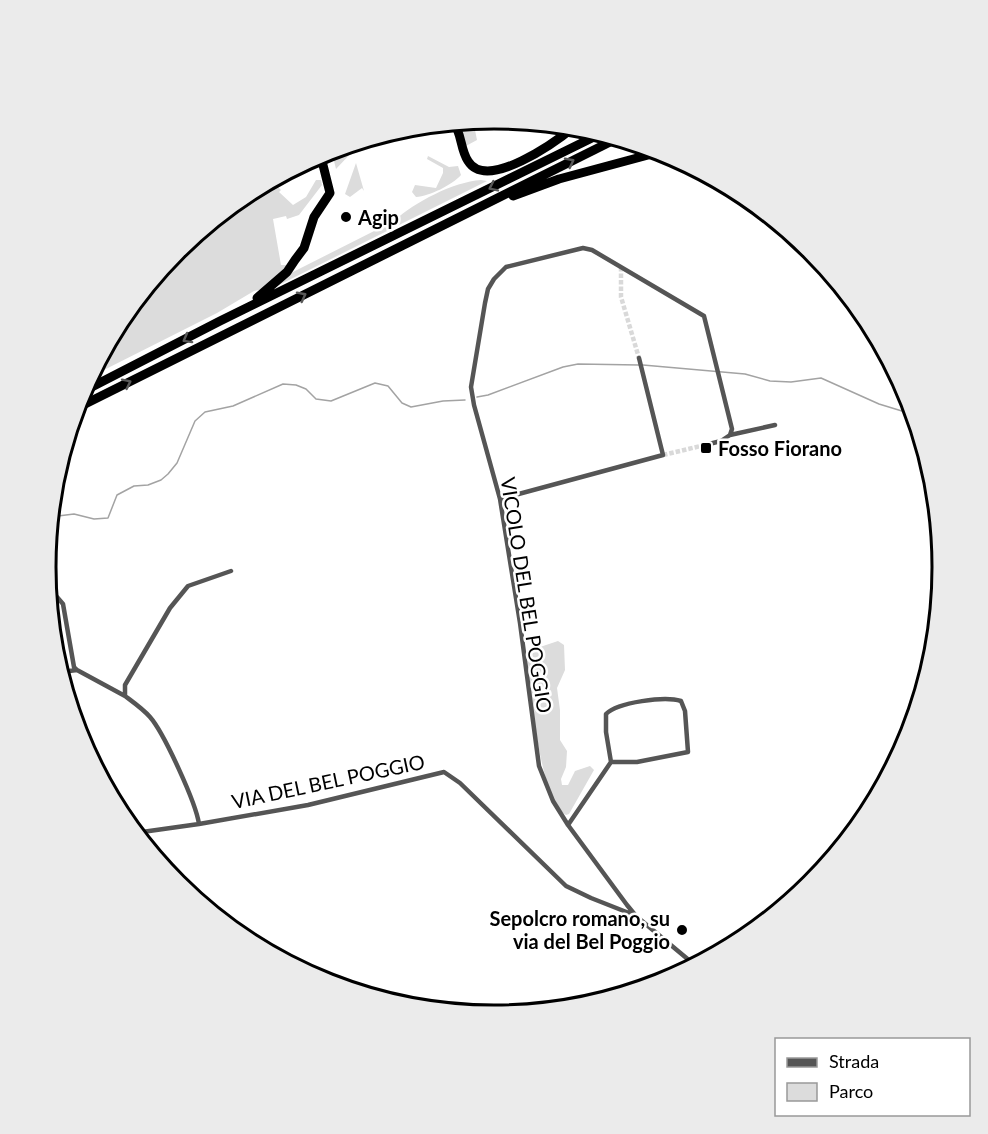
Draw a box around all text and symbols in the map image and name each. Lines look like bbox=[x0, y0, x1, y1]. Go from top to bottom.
one-way arrow bbox=[564, 157, 575, 169]
one-way arrow bbox=[488, 179, 499, 191]
place label: Agip bbox=[357, 205, 399, 229]
marker: Agip bbox=[339, 210, 353, 224]
one-way arrow bbox=[295, 291, 306, 303]
one-way arrow bbox=[183, 332, 193, 343]
one-way arrow bbox=[121, 379, 132, 390]
place label: Fosso Fiorano bbox=[718, 436, 842, 460]
marker: Fosso Fiorano bbox=[699, 441, 713, 455]
street label: VICOLO DEL BEL POGGIO bbox=[496, 475, 558, 715]
street label: VIA DEL BEL POGGIO bbox=[229, 749, 427, 813]
place label: Sepolcro romano, su via del Bel Poggio bbox=[489, 906, 670, 953]
marker: Sepolcro romano, su via del Bel Poggio bbox=[675, 923, 689, 937]
legend bbox=[775, 1038, 970, 1116]
text: Strada bbox=[829, 1050, 879, 1072]
text: Parco bbox=[829, 1080, 873, 1102]

